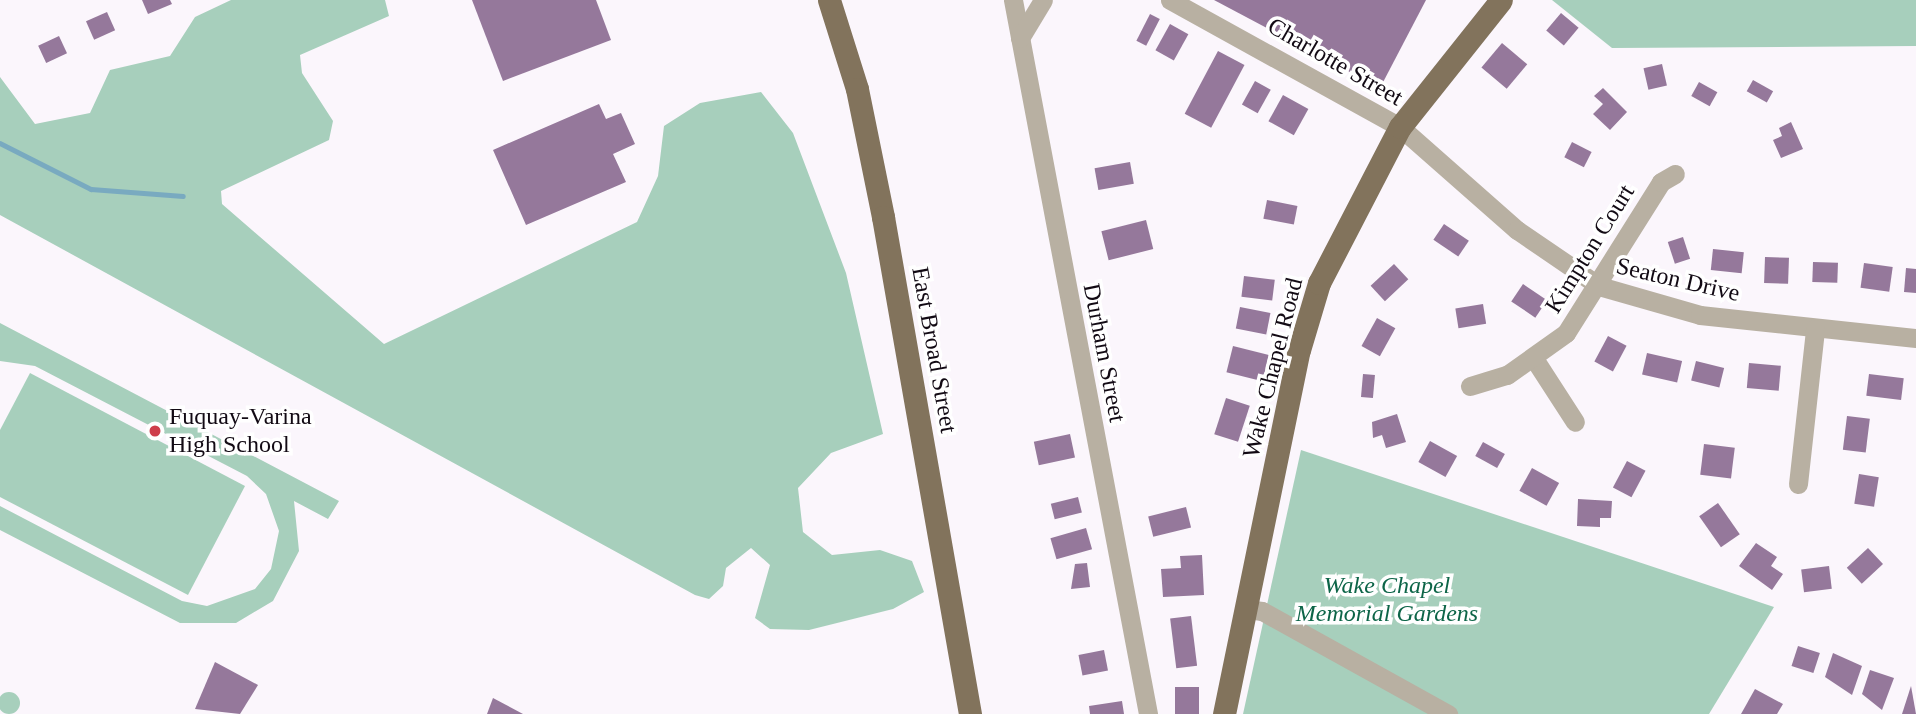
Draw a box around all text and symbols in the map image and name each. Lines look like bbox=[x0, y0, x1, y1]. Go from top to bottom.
street label: Charlotte Street bbox=[1262, 12, 1408, 112]
street label: Kimpton Court bbox=[1539, 179, 1641, 319]
street label: Seaton Drive bbox=[1613, 252, 1743, 308]
street label: East Broad Street bbox=[905, 265, 963, 435]
street label: Wake Chapel Road bbox=[1237, 275, 1309, 461]
street label: Durham Street bbox=[1076, 281, 1132, 425]
place label: Fuquay-Varina High School bbox=[169, 403, 312, 459]
marker: Fuquay-Varina High School bbox=[147, 423, 163, 439]
park label: Wake Chapel Memorial Gardens bbox=[1296, 572, 1478, 628]

